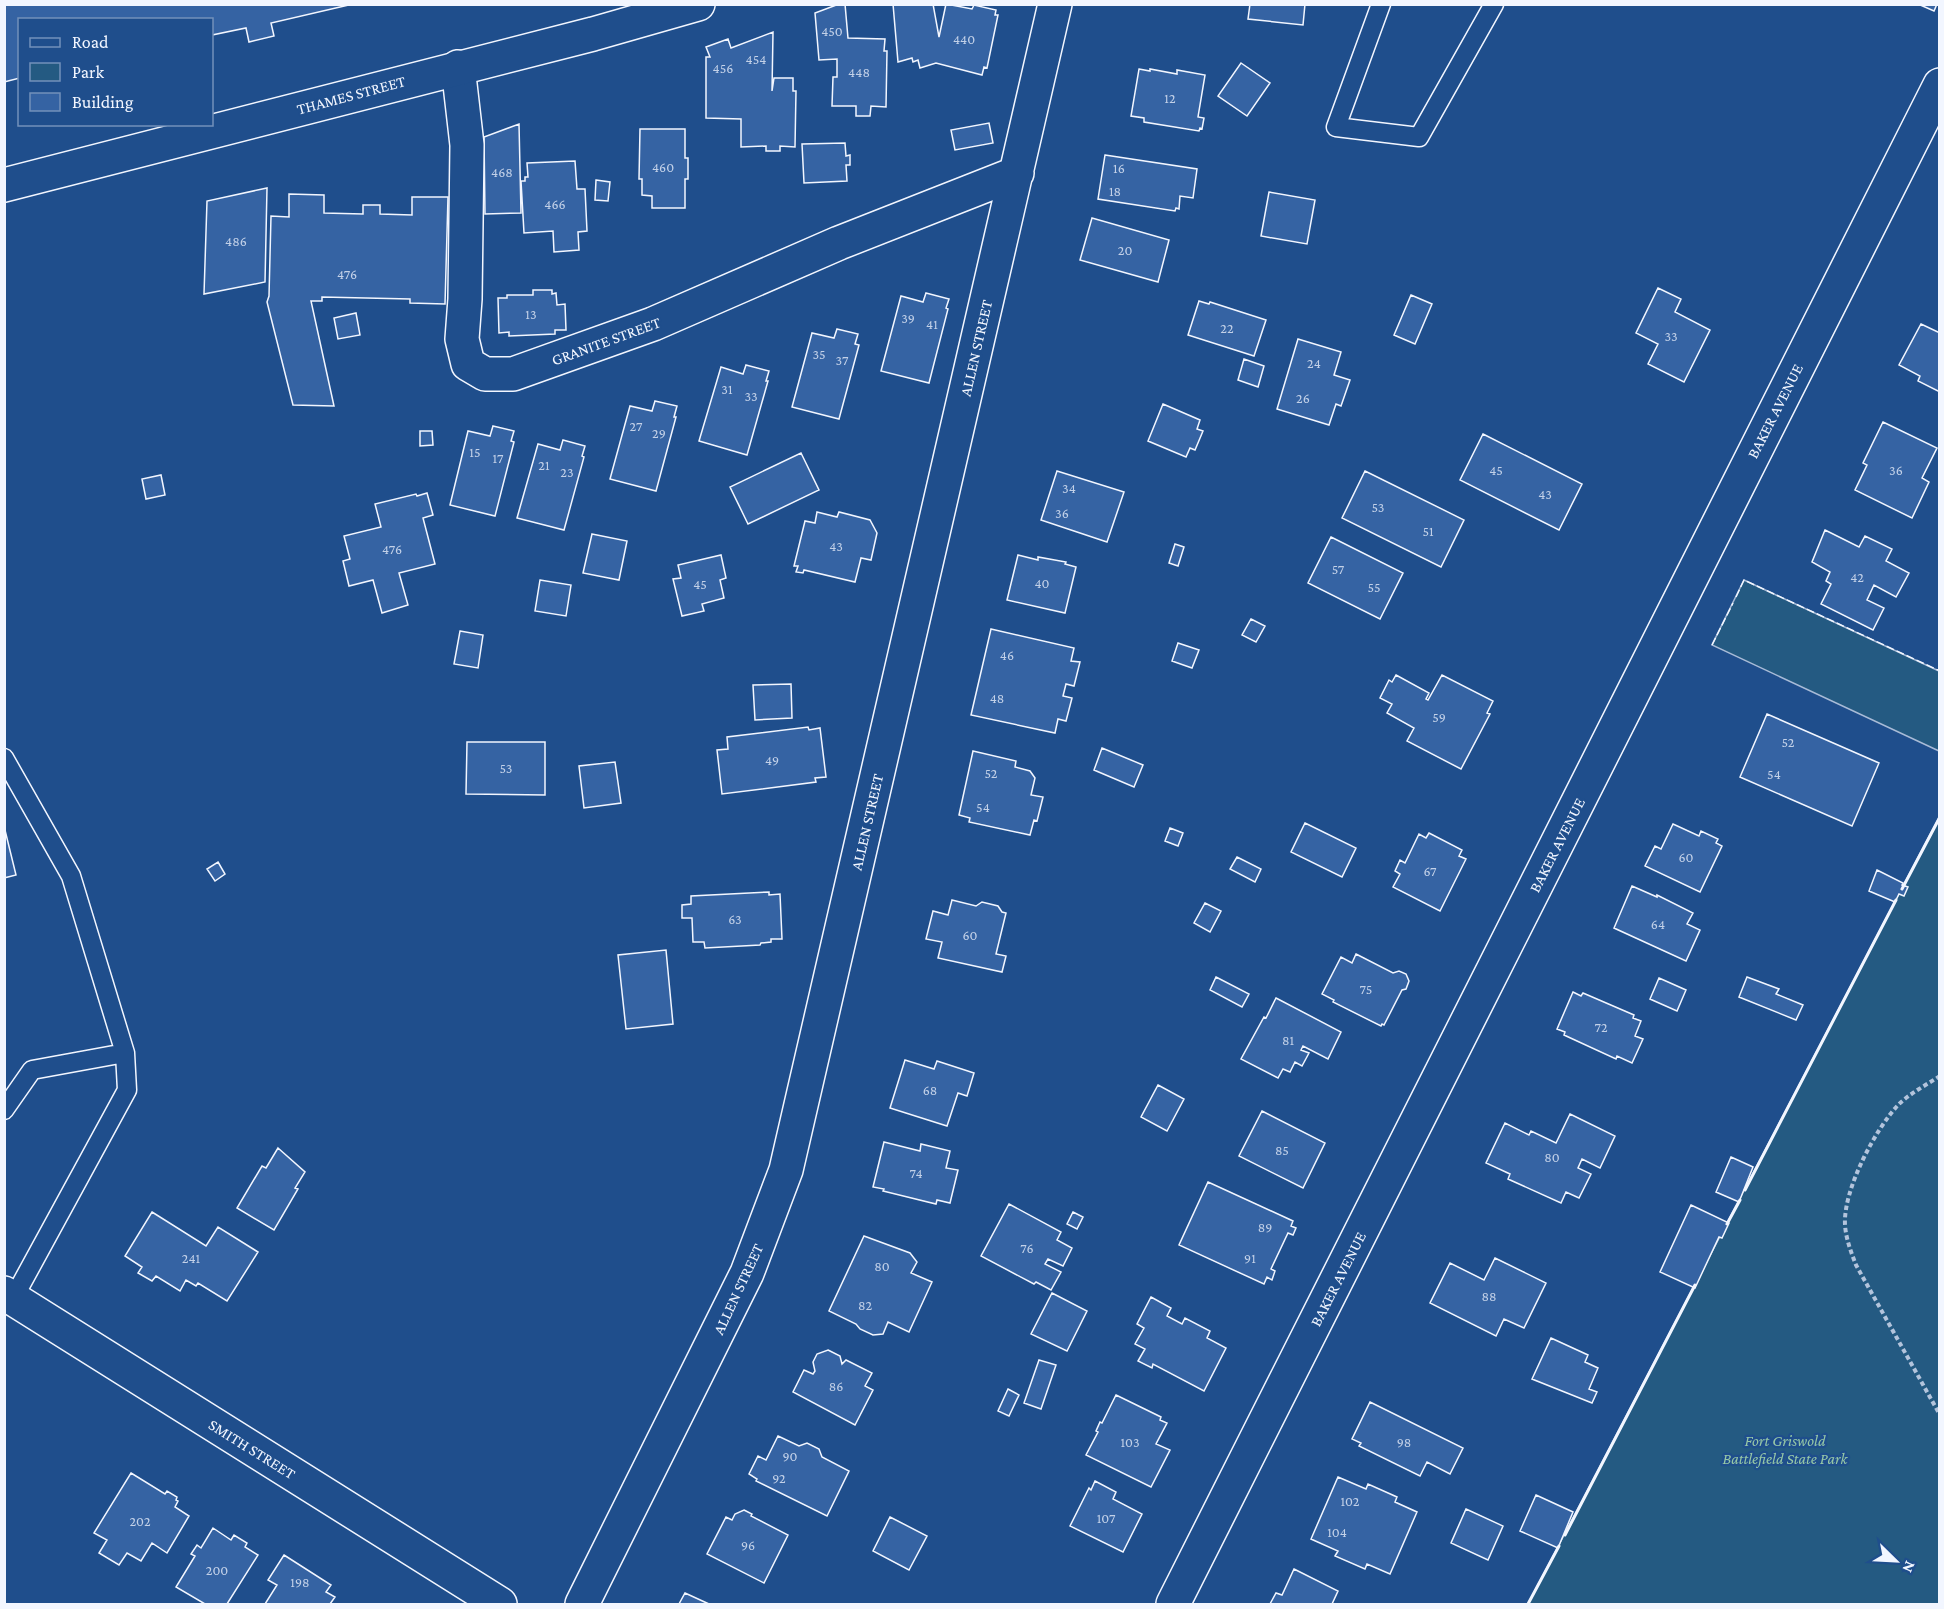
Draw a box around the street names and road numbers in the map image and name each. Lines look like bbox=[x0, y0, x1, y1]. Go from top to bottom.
street label: THAMES STREET bbox=[295, 72, 407, 118]
street label: ALLEN STREET bbox=[957, 298, 995, 398]
street label: GRANITE STREET bbox=[549, 313, 663, 369]
street label: BAKER AVENUE bbox=[1744, 361, 1806, 461]
street label: ALLEN STREET bbox=[848, 772, 886, 872]
street label: BAKER AVENUE bbox=[1526, 795, 1588, 895]
street label: BAKER AVENUE bbox=[1307, 1229, 1369, 1329]
street label: ALLEN STREET bbox=[710, 1241, 767, 1337]
street label: SMITH STREET bbox=[206, 1416, 299, 1483]

